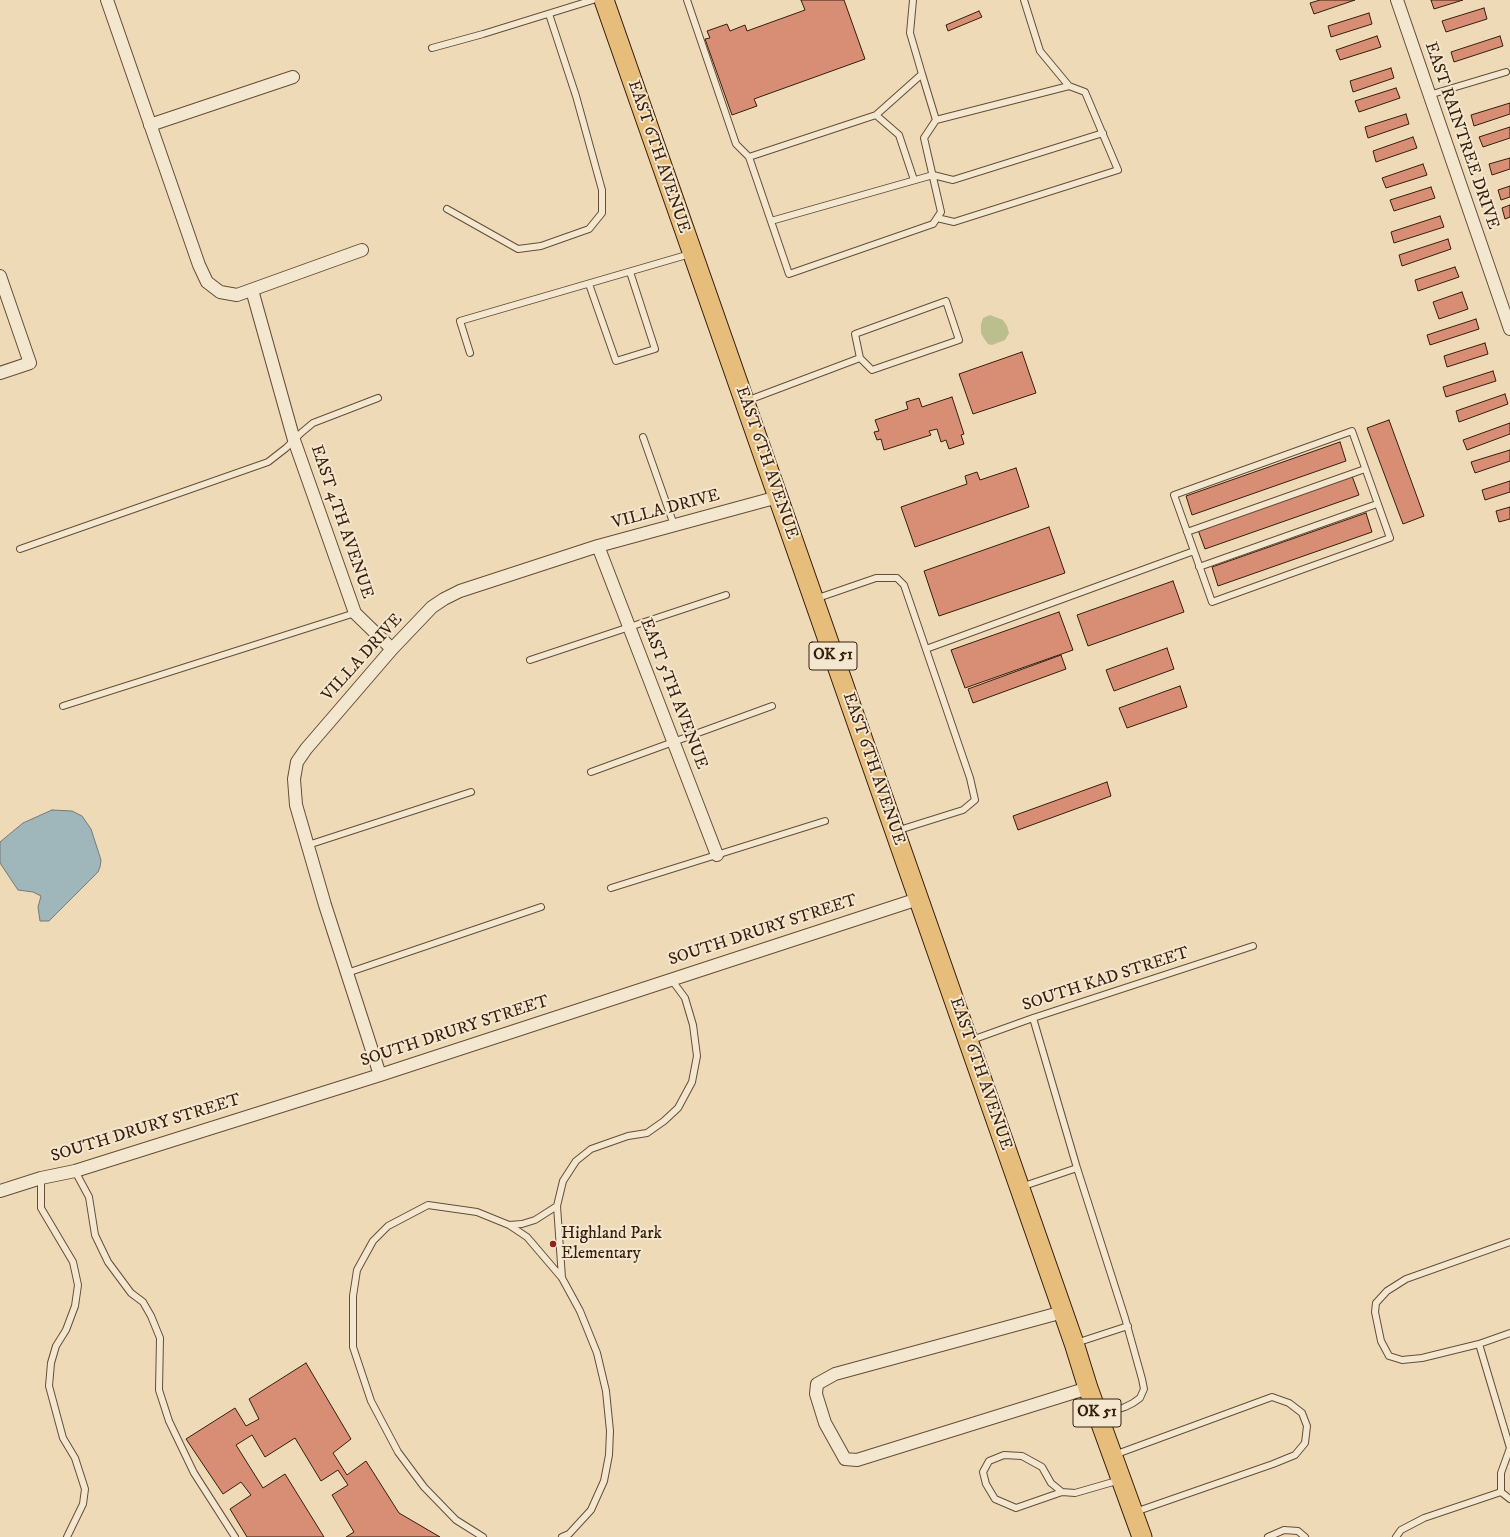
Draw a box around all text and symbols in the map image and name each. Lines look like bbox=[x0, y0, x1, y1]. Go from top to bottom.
street label: EAST RAINTREE DRIVE bbox=[1419, 40, 1503, 232]
street label: EAST 6TH AVENUE bbox=[622, 78, 694, 236]
street label: EAST 6TH AVENUE bbox=[730, 384, 802, 542]
street label: EAST 4TH AVENUE bbox=[305, 442, 377, 602]
street label: VILLA DRIVE bbox=[610, 486, 722, 534]
street label: VILLA DRIVE bbox=[318, 610, 408, 706]
street label: EAST 5TH AVENUE bbox=[635, 616, 711, 772]
road number: OK 51 bbox=[809, 642, 857, 670]
street label: EAST 6TH AVENUE bbox=[837, 690, 909, 848]
street label: SOUTH DRURY STREET bbox=[666, 891, 860, 971]
street label: SOUTH KAD STREET bbox=[1020, 943, 1192, 1017]
street label: SOUTH DRURY STREET bbox=[358, 992, 552, 1072]
street label: EAST 6TH AVENUE bbox=[944, 995, 1016, 1153]
street label: SOUTH DRURY STREET bbox=[49, 1090, 243, 1168]
place label: Highland Park Elementary bbox=[561, 1224, 662, 1264]
marker: Highland Park Elementary bbox=[548, 1239, 558, 1249]
road number: OK 51 bbox=[1073, 1399, 1121, 1427]

